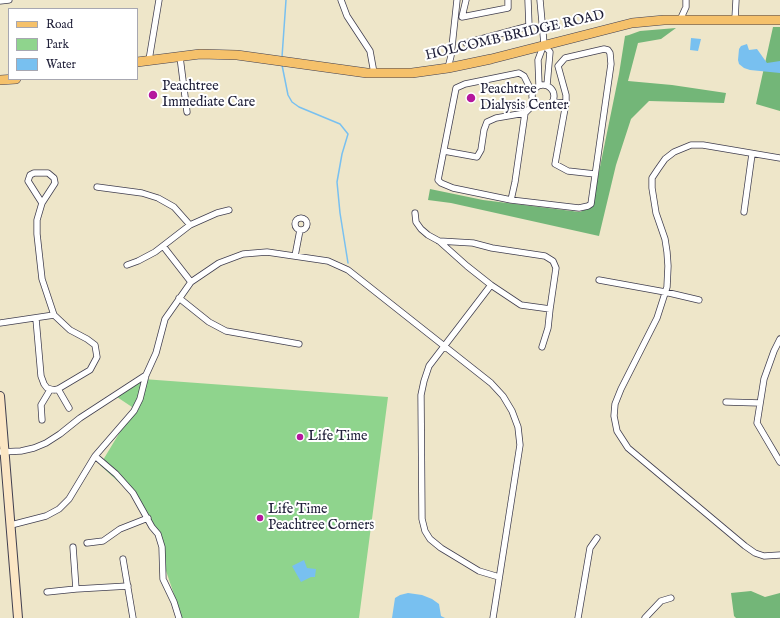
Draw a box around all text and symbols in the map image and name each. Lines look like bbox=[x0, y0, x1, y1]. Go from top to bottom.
street label: HOLCOMB BRIDGE ROAD bbox=[424, 7, 606, 65]
legend bbox=[8, 8, 138, 80]
text: Road bbox=[46, 17, 73, 32]
text: Park bbox=[46, 37, 69, 52]
text: Water bbox=[46, 57, 76, 72]
place label: Peachtree Immediate Care bbox=[162, 79, 255, 112]
place label: Peachtree Dialysis Center bbox=[480, 82, 568, 114]
marker: Peachtree Immediate Care bbox=[147, 89, 159, 101]
marker: Peachtree Dialysis Center bbox=[465, 92, 477, 104]
place label: Life Time bbox=[308, 429, 367, 445]
marker: Life Time bbox=[295, 432, 305, 442]
place label: Life Time Peachtree Corners bbox=[268, 502, 374, 534]
marker: Life Time Peachtree Corners bbox=[255, 513, 265, 523]

